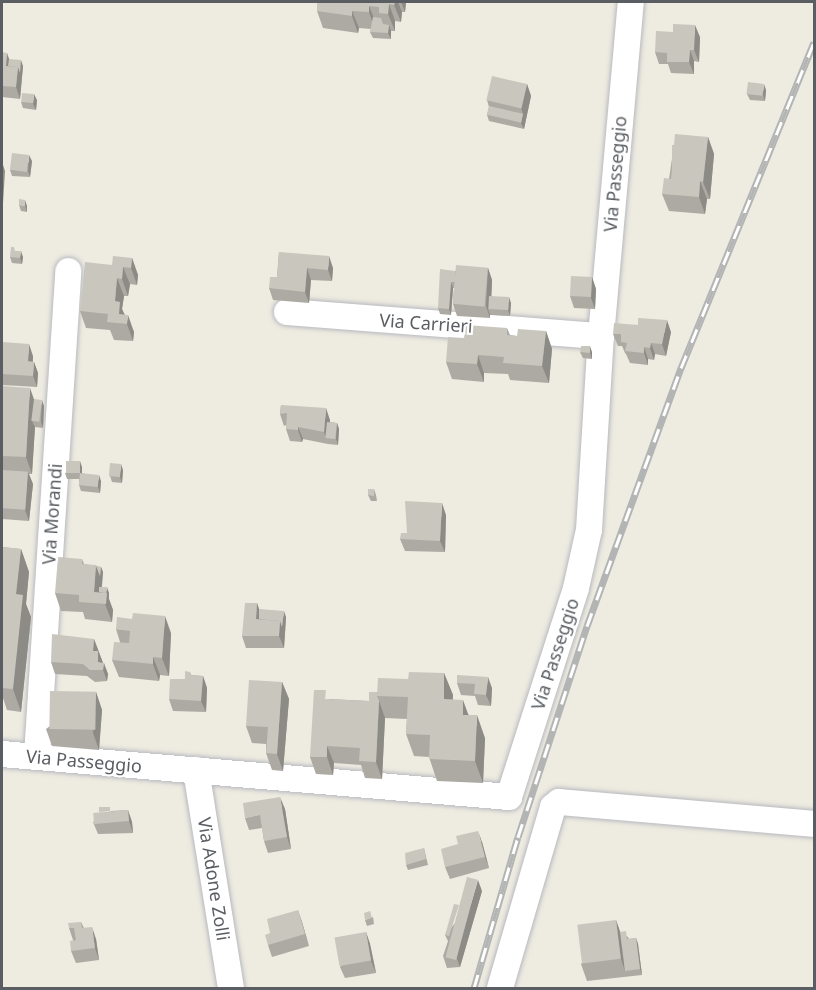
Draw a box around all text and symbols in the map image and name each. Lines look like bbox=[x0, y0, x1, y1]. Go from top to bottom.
street label: Via Passeggio bbox=[599, 115, 631, 233]
street label: Via Carrieri bbox=[379, 309, 473, 337]
street label: Via Morandi bbox=[38, 463, 66, 565]
street label: Via Passeggio bbox=[527, 595, 583, 713]
street label: Via Passeggio bbox=[25, 745, 143, 777]
street label: Via Adone Zolli bbox=[194, 816, 234, 942]

